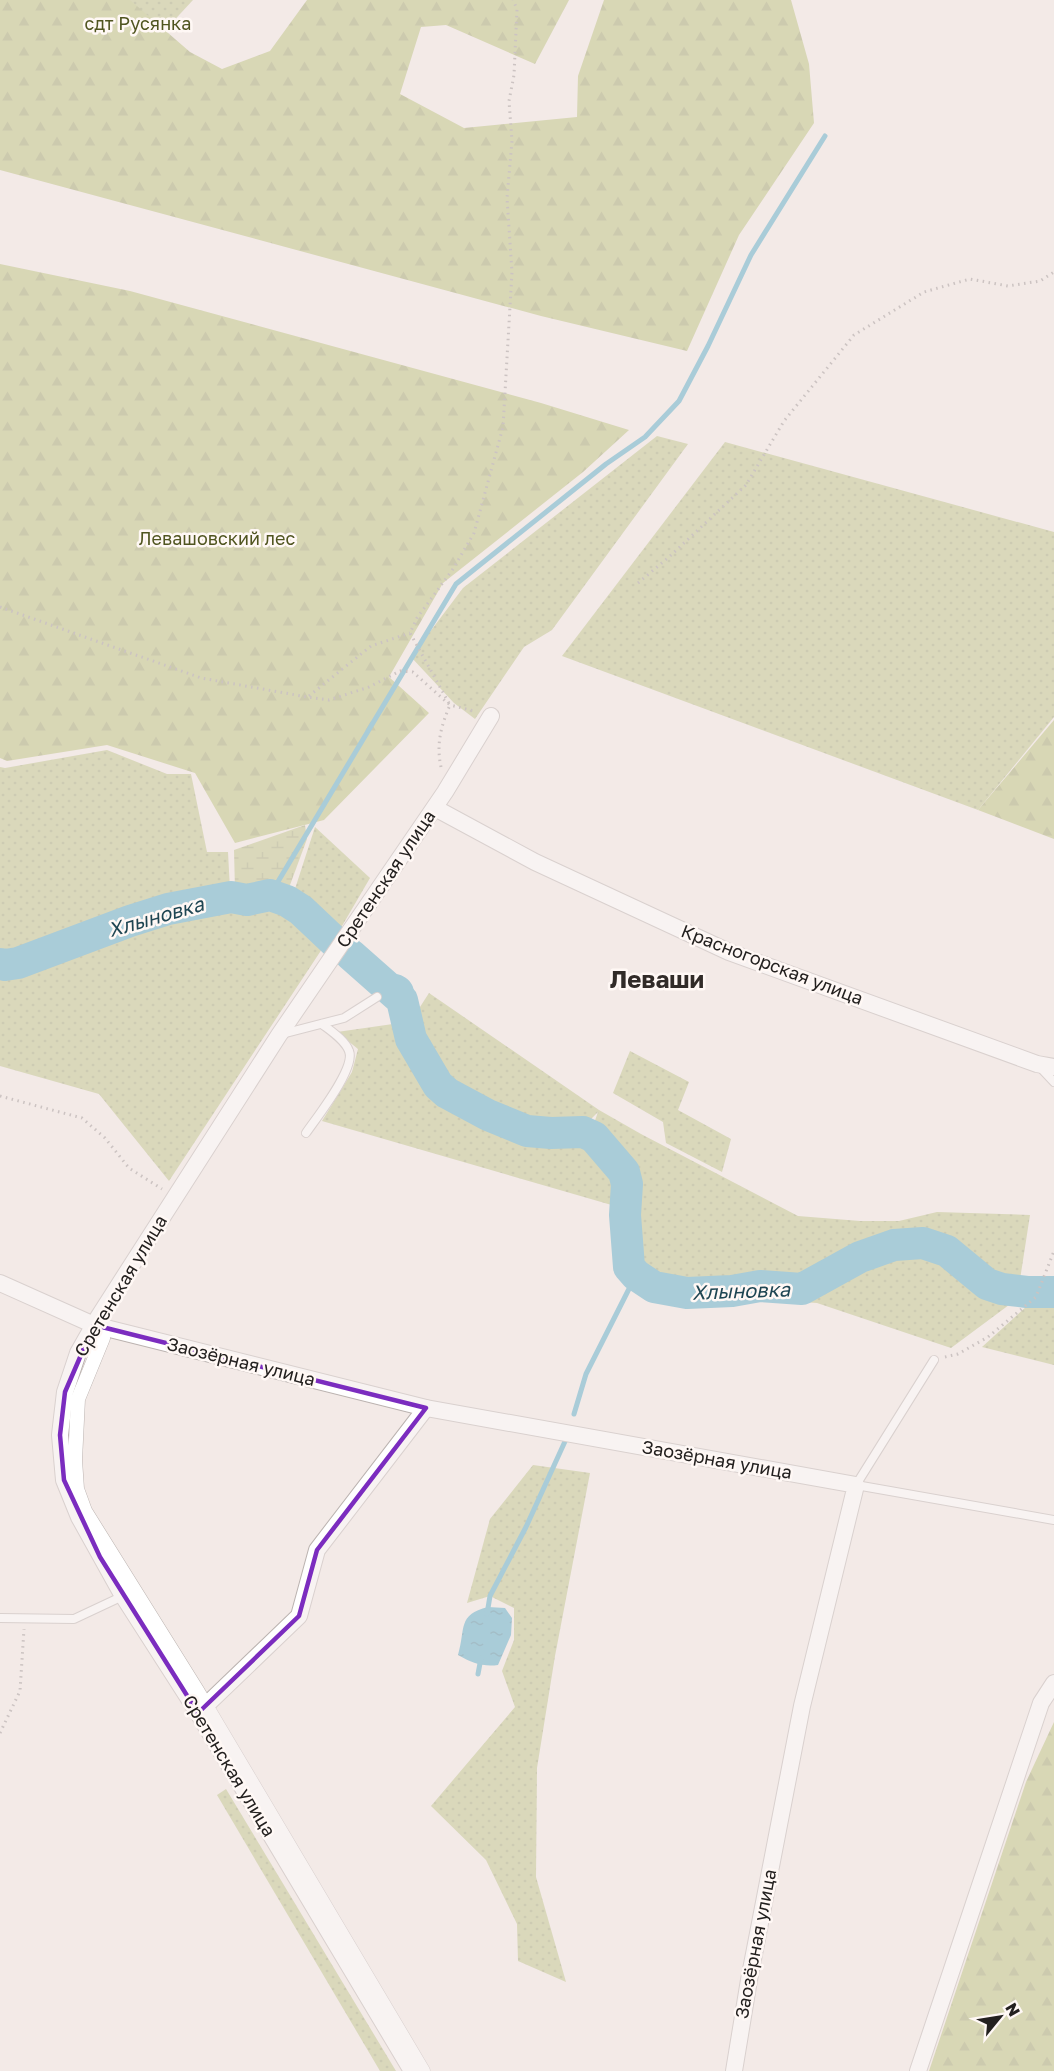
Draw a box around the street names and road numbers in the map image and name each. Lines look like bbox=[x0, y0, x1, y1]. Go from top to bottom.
street label: Сретенская улица bbox=[331, 805, 439, 951]
street label: Красногорская улица bbox=[678, 919, 866, 1009]
street label: Сретенская улица bbox=[69, 1211, 171, 1360]
street label: Заозёрная улица bbox=[165, 1332, 318, 1390]
street label: Заозёрная улица bbox=[640, 1435, 794, 1483]
street label: Сретенская улица bbox=[179, 1691, 281, 1840]
street label: Заозёрная улица bbox=[730, 1867, 780, 2021]

